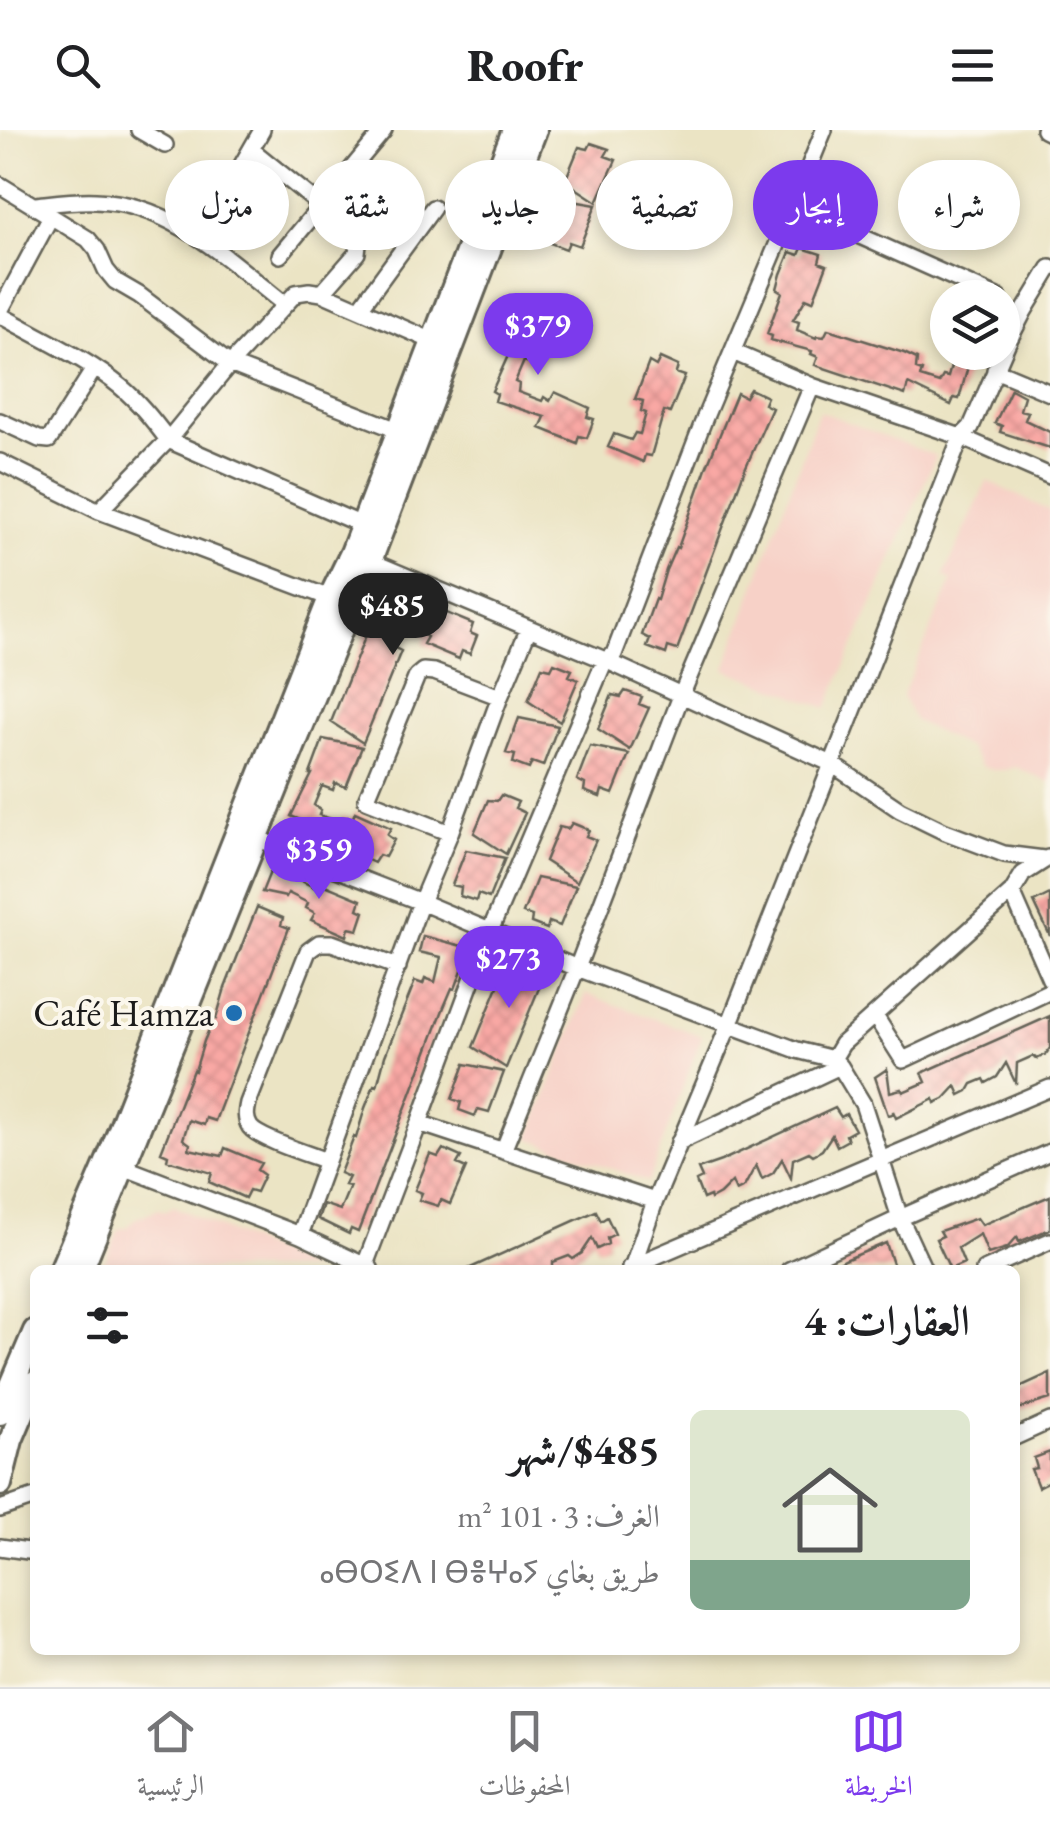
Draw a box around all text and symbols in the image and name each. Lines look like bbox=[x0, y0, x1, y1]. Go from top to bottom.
text: Roofr bbox=[467, 36, 583, 94]
icon: search bbox=[50, 38, 105, 93]
icon: menu bbox=[945, 38, 1000, 93]
chip: منزل bbox=[165, 160, 289, 250]
chip: شقة bbox=[309, 160, 425, 250]
chip: جديد bbox=[445, 160, 576, 250]
chip: تصفية bbox=[596, 160, 733, 250]
chip: إيجار bbox=[753, 160, 878, 250]
chip: شراء bbox=[898, 160, 1020, 250]
map controls bbox=[930, 280, 1020, 370]
button: layers bbox=[930, 280, 1020, 370]
pin: $379 bbox=[479, 293, 597, 378]
text: $379 bbox=[505, 304, 571, 346]
pin: $485 bbox=[334, 573, 452, 658]
text: $485 bbox=[360, 584, 426, 626]
pin: $359 bbox=[260, 817, 378, 902]
text: $359 bbox=[286, 828, 352, 870]
pin: $273 bbox=[450, 926, 568, 1011]
text: $273 bbox=[476, 937, 542, 979]
place label: Café Hamza bbox=[33, 988, 215, 1037]
marker: Café Hamza bbox=[223, 1002, 245, 1024]
text: العقارات: 4 bbox=[804, 1293, 970, 1348]
icon: filters bbox=[80, 1298, 135, 1353]
text: $485/شهر bbox=[509, 1422, 660, 1477]
icon: home bbox=[770, 1450, 890, 1570]
text: الغرف: 3 · 101 m² bbox=[457, 1495, 660, 1537]
text: طريق بغاي ⴰⴱⵔⵉⴷ ⵏ ⴱⴻⵖⴰⵢ bbox=[319, 1551, 660, 1593]
tab: الرئيسية bbox=[137, 1704, 204, 1813]
tab: المحفوظات bbox=[478, 1704, 571, 1813]
tab: الخريطة bbox=[845, 1704, 913, 1813]

